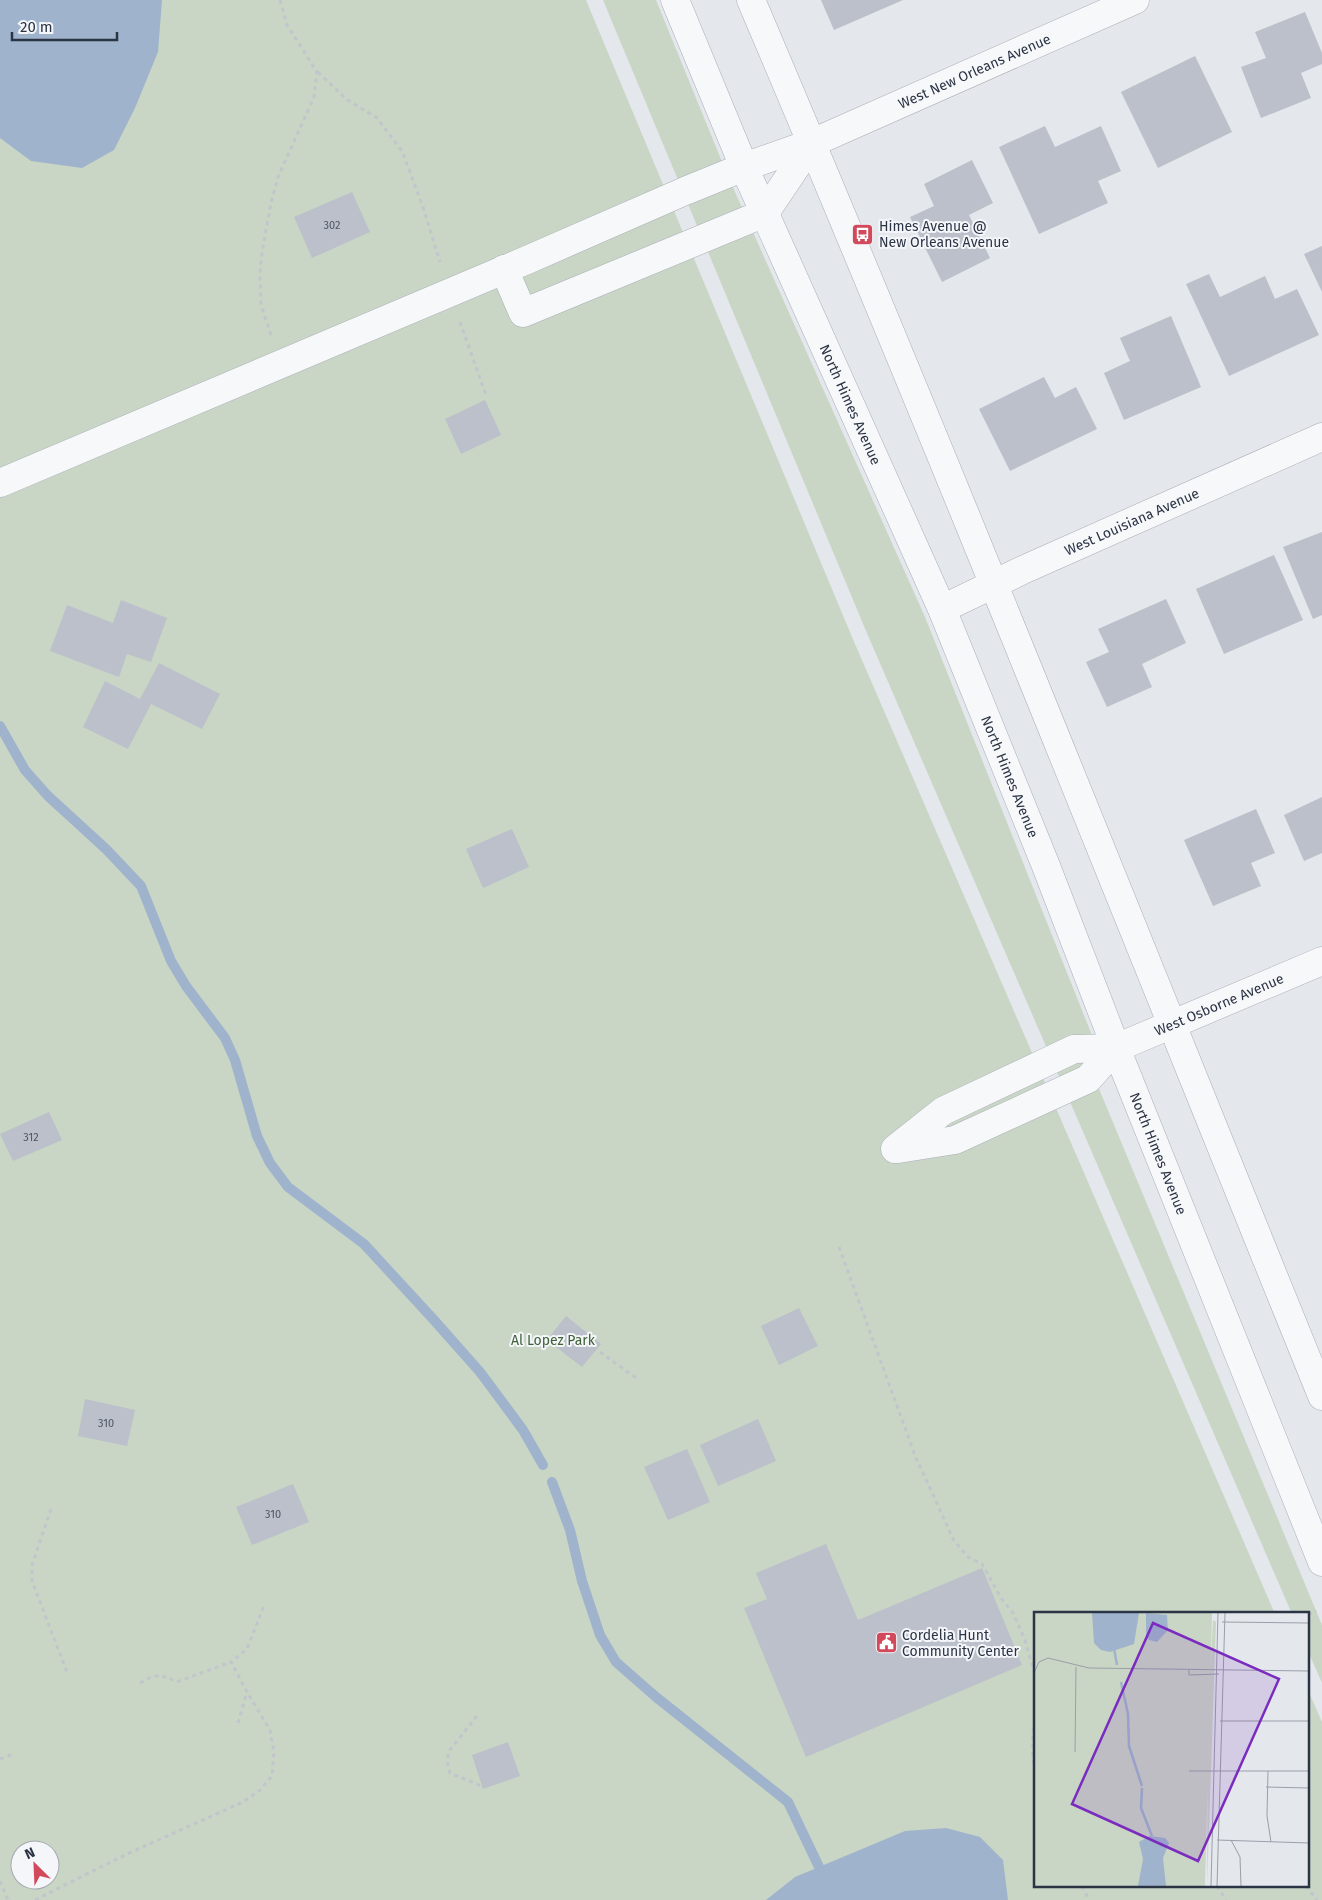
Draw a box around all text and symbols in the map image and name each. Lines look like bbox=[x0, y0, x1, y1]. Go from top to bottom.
scale bar bbox=[12, 10, 118, 42]
text: 20 m bbox=[20, 18, 53, 36]
street label: West New Orleans Avenue bbox=[896, 30, 1053, 113]
place label: Himes Avenue @ New Orleans Avenue bbox=[879, 218, 1009, 251]
house number: 302 bbox=[324, 219, 340, 232]
bus stop icon: Himes Avenue @ New Orleans Avenue bbox=[851, 222, 875, 246]
street label: North Himes Avenue bbox=[816, 342, 884, 468]
street label: West Louisiana Avenue bbox=[1062, 485, 1202, 559]
street label: North Himes Avenue bbox=[977, 713, 1042, 840]
street label: West Osborne Avenue bbox=[1152, 970, 1286, 1040]
street label: North Himes Avenue bbox=[1126, 1090, 1190, 1217]
house number: 312 bbox=[23, 1131, 39, 1144]
park label: Al Lopez Park bbox=[511, 1332, 596, 1349]
house number: 310 bbox=[98, 1417, 114, 1430]
house number: 310 bbox=[265, 1508, 281, 1521]
inset map bbox=[1034, 1612, 1310, 1888]
place label: Cordelia Hunt Community Center bbox=[902, 1627, 1019, 1660]
public building icon: Cordelia Hunt Community Center bbox=[874, 1631, 898, 1655]
north arrow bbox=[10, 1840, 60, 1890]
text: N bbox=[22, 1844, 38, 1863]

